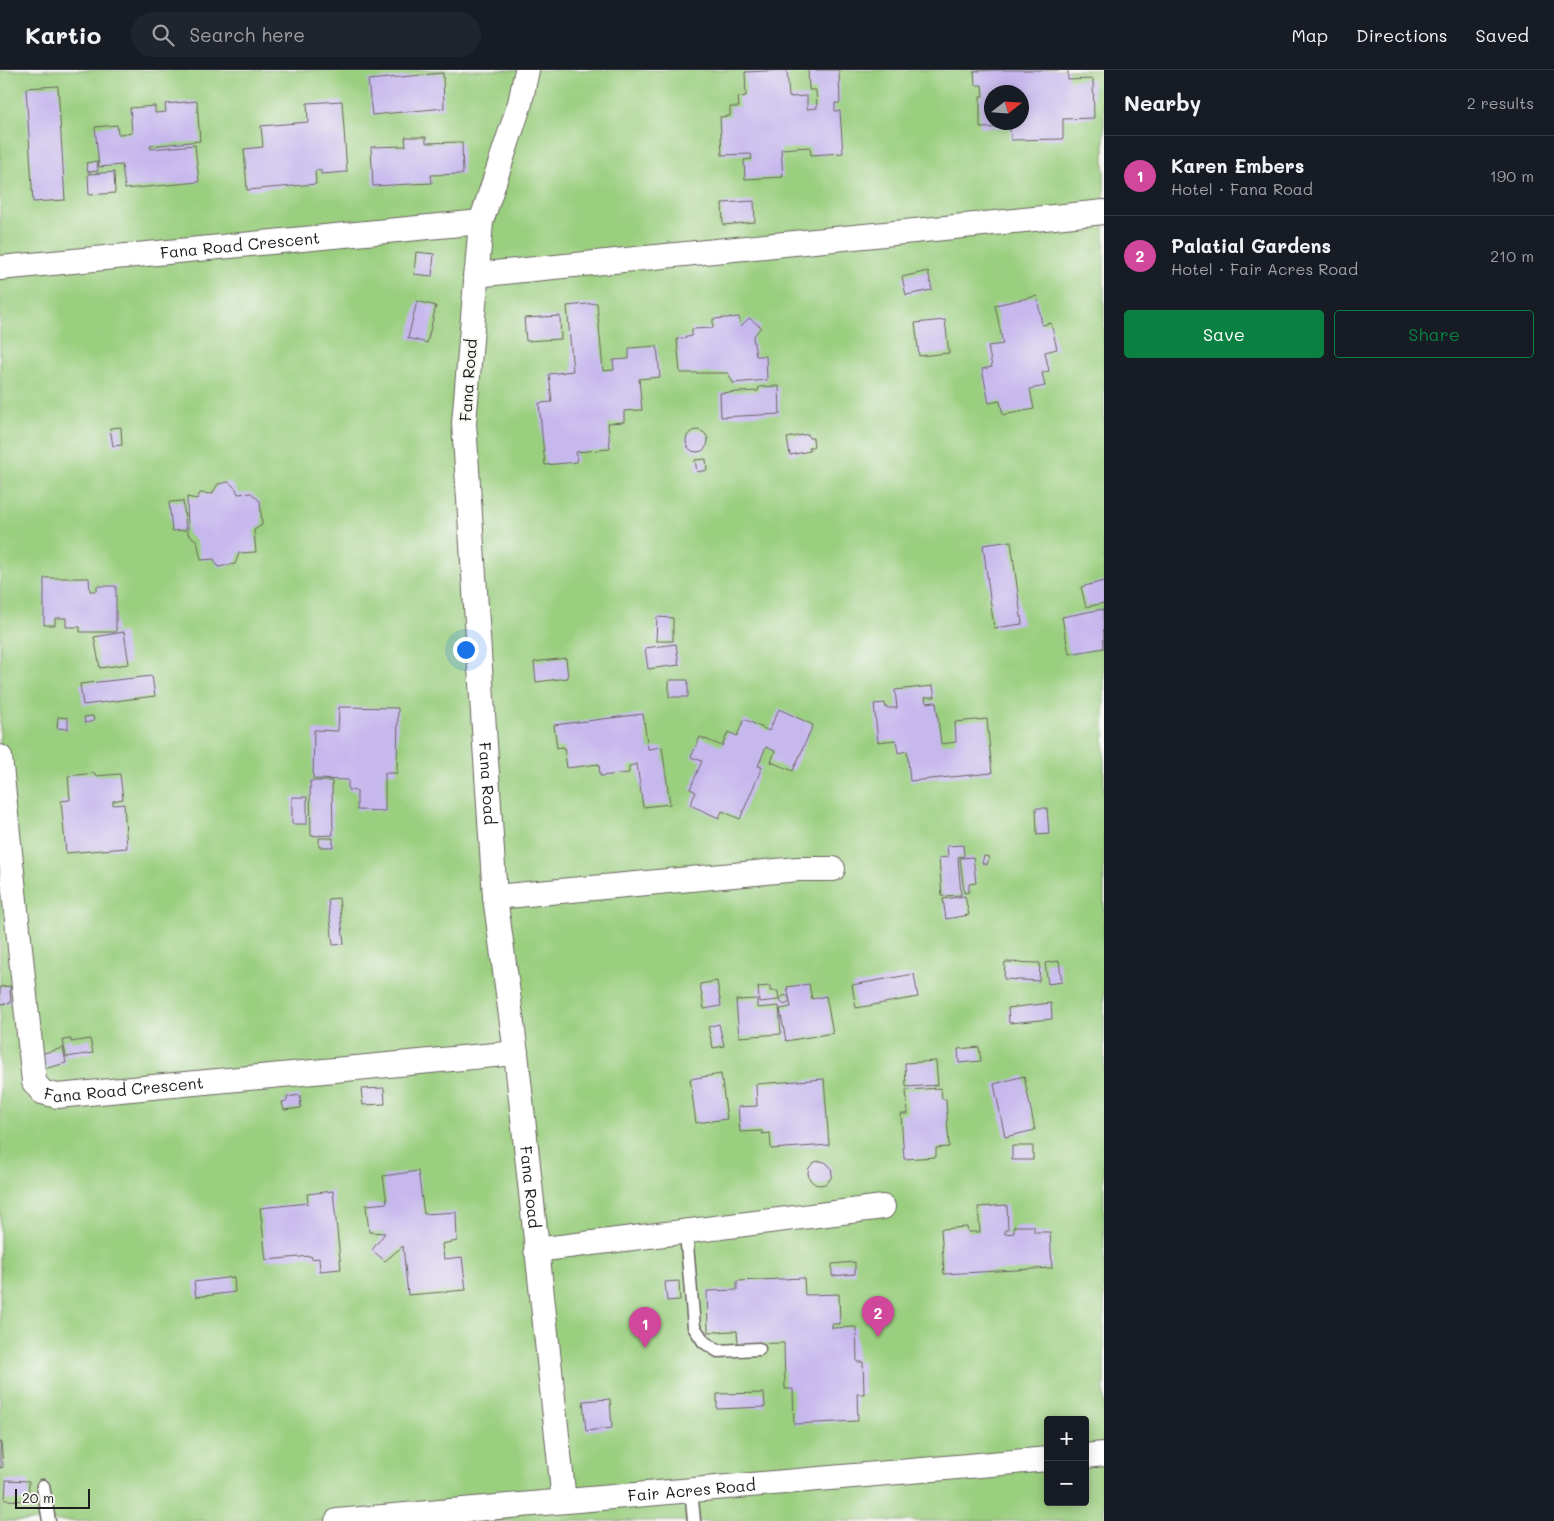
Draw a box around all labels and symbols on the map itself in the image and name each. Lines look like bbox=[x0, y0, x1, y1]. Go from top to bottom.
north arrow bbox=[984, 85, 1029, 130]
street label: Fana Road Crescent bbox=[159, 226, 321, 263]
street label: Fana Road bbox=[454, 338, 481, 422]
your location bbox=[453, 637, 479, 663]
street label: Fana Road bbox=[475, 742, 501, 826]
street label: Fana Road Crescent bbox=[42, 1071, 204, 1106]
street label: Fana Road bbox=[516, 1145, 546, 1229]
pin: 2 bbox=[862, 1296, 894, 1337]
pin: 1 bbox=[629, 1307, 661, 1348]
street label: Fair Acres Road bbox=[627, 1474, 756, 1506]
scale bar bbox=[15, 1486, 90, 1509]

